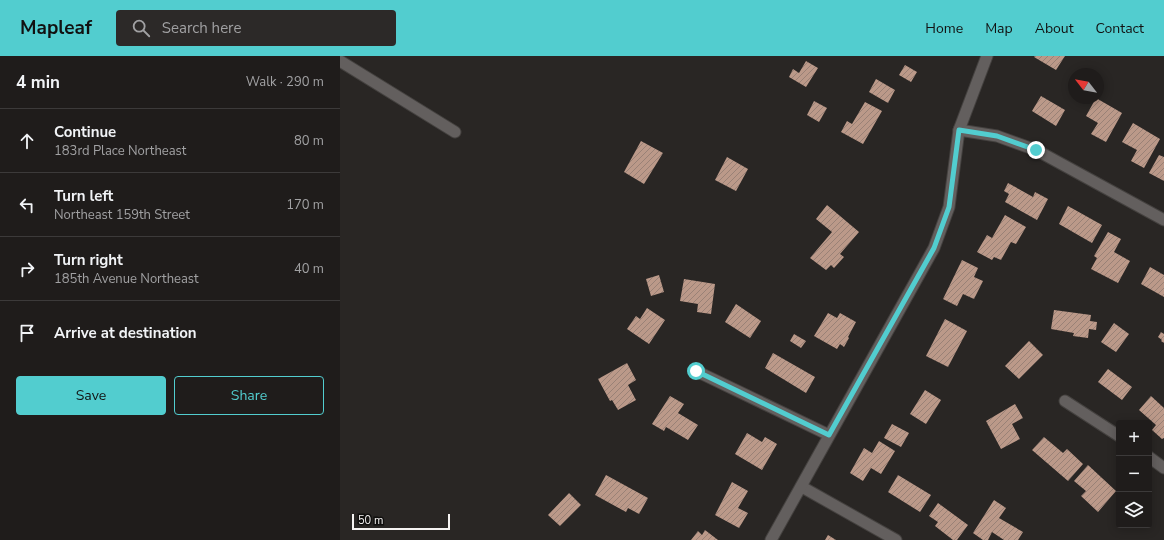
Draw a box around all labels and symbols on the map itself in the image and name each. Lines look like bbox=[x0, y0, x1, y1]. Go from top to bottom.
north arrow bbox=[1068, 68, 1104, 104]
route end bbox=[1027, 141, 1045, 159]
route start bbox=[687, 362, 705, 380]
scale bar bbox=[352, 512, 450, 531]

